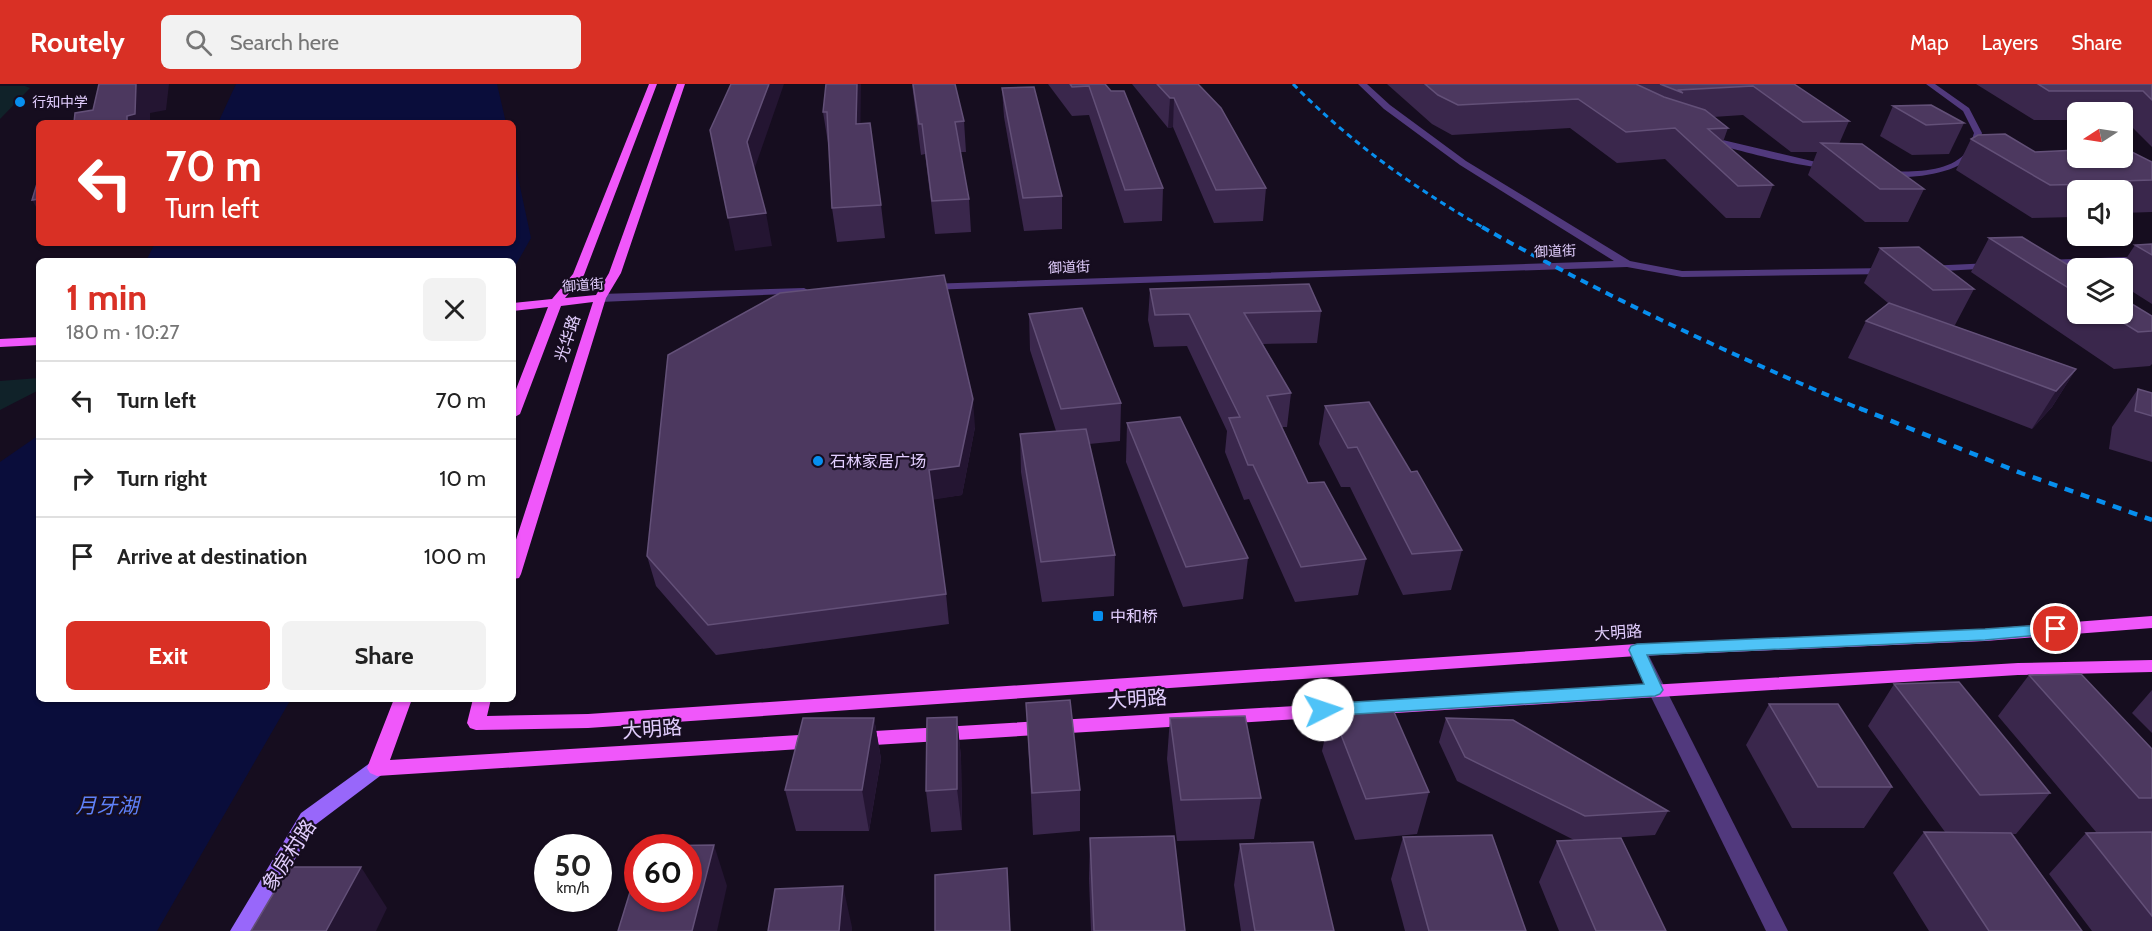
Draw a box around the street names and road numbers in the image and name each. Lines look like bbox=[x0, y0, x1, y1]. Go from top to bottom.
street label: 御道街 bbox=[1534, 241, 1576, 261]
street label: 御道街 bbox=[1048, 257, 1090, 277]
street label: 御道街 bbox=[561, 275, 605, 295]
street label: 光华路 bbox=[551, 312, 584, 364]
street label: 大明路 bbox=[1593, 621, 1643, 644]
street label: 大明路 bbox=[1106, 685, 1168, 713]
street label: 大明路 bbox=[621, 715, 683, 743]
street label: 象房村路 bbox=[257, 815, 321, 895]

